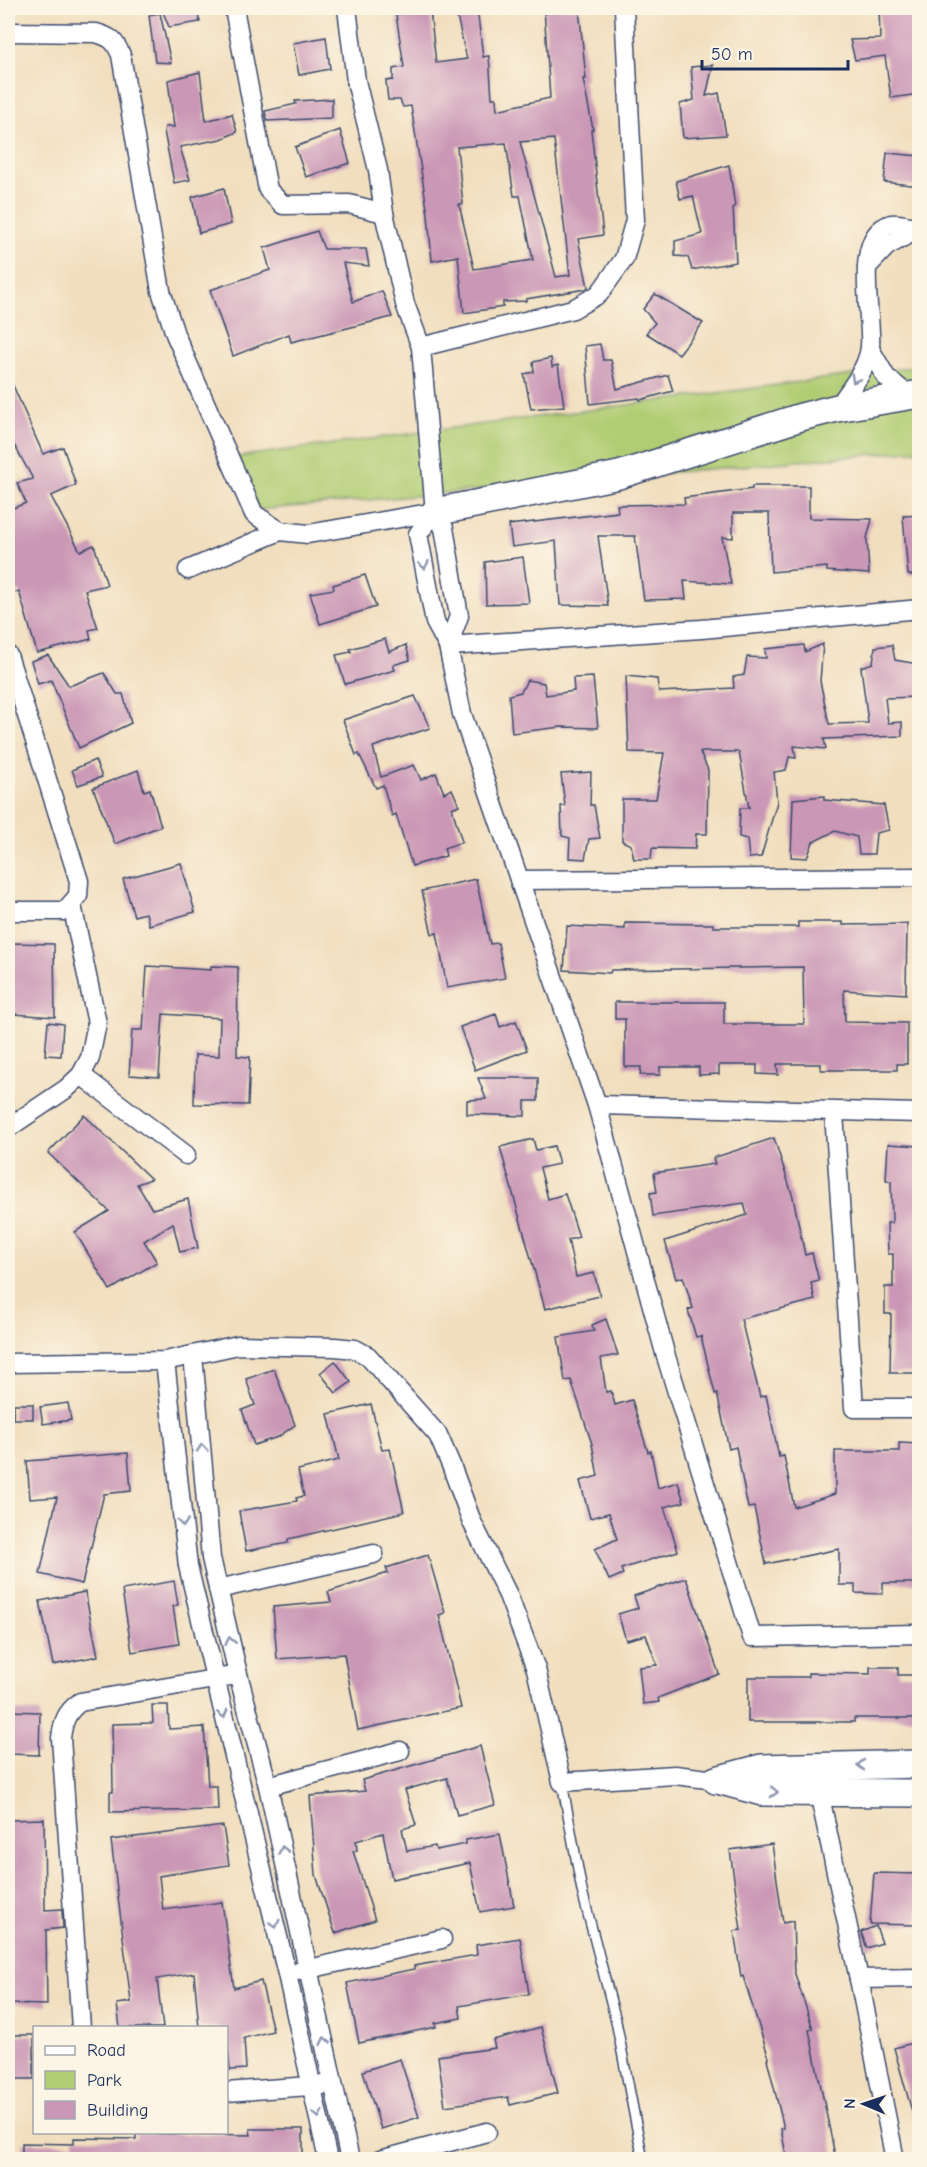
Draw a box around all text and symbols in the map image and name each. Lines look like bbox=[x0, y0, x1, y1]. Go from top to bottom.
scale bar bbox=[702, 33, 848, 71]
text: 50 m bbox=[711, 44, 753, 65]
one-way arrow bbox=[851, 373, 862, 384]
one-way arrow bbox=[417, 559, 430, 569]
one-way arrow bbox=[196, 1444, 209, 1453]
one-way arrow bbox=[177, 1519, 189, 1528]
one-way arrow bbox=[224, 1636, 237, 1646]
one-way arrow bbox=[216, 1709, 229, 1719]
one-way arrow bbox=[857, 1759, 866, 1772]
one-way arrow bbox=[769, 1786, 778, 1799]
one-way arrow bbox=[277, 1845, 290, 1855]
one-way arrow bbox=[267, 1919, 280, 1929]
legend bbox=[33, 2026, 228, 2134]
one-way arrow bbox=[319, 2036, 332, 2046]
text: Road bbox=[87, 2040, 126, 2061]
text: Park bbox=[87, 2070, 122, 2091]
north arrow bbox=[834, 2074, 894, 2134]
text: N bbox=[841, 2098, 859, 2109]
text: Building bbox=[87, 2100, 149, 2121]
one-way arrow bbox=[311, 2109, 324, 2119]

